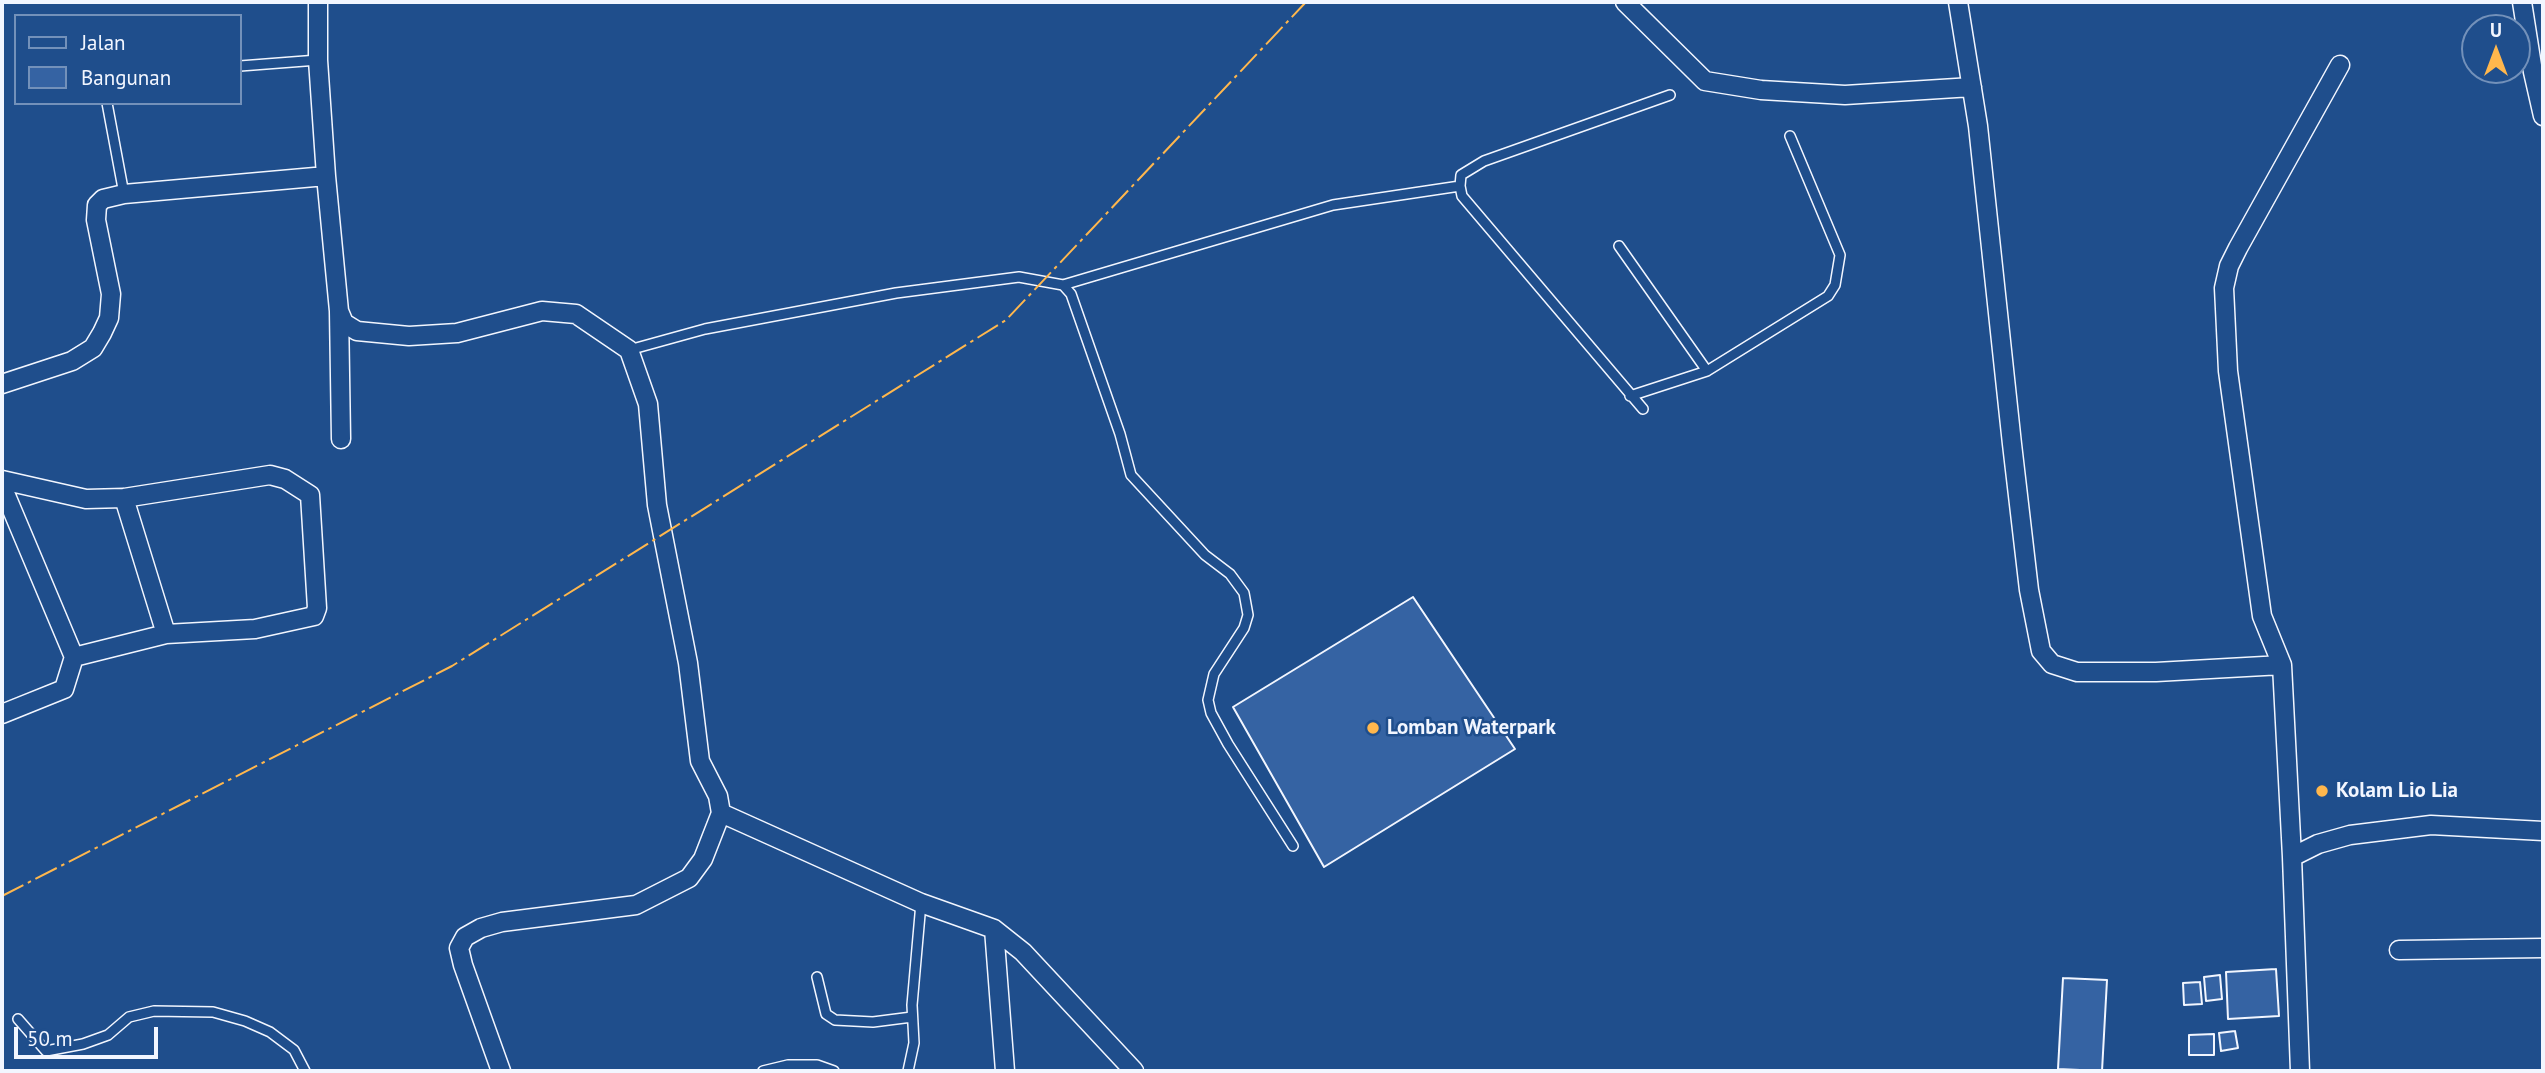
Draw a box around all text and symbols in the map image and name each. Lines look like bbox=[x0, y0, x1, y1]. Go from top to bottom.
legend bbox=[14, 14, 242, 105]
north arrow bbox=[2461, 14, 2531, 84]
text: U bbox=[2490, 18, 2502, 42]
text: Jalan bbox=[81, 29, 126, 56]
text: Bangunan bbox=[81, 64, 171, 91]
place label: Lomban Waterpark bbox=[1387, 715, 1556, 741]
marker: Lomban Waterpark bbox=[1365, 720, 1381, 736]
place label: Kolam Lio Lia bbox=[2336, 778, 2458, 804]
marker: Kolam Lio Lia bbox=[2314, 783, 2330, 799]
scale bar bbox=[18, 1014, 161, 1058]
text: 50 m bbox=[27, 1025, 73, 1052]

